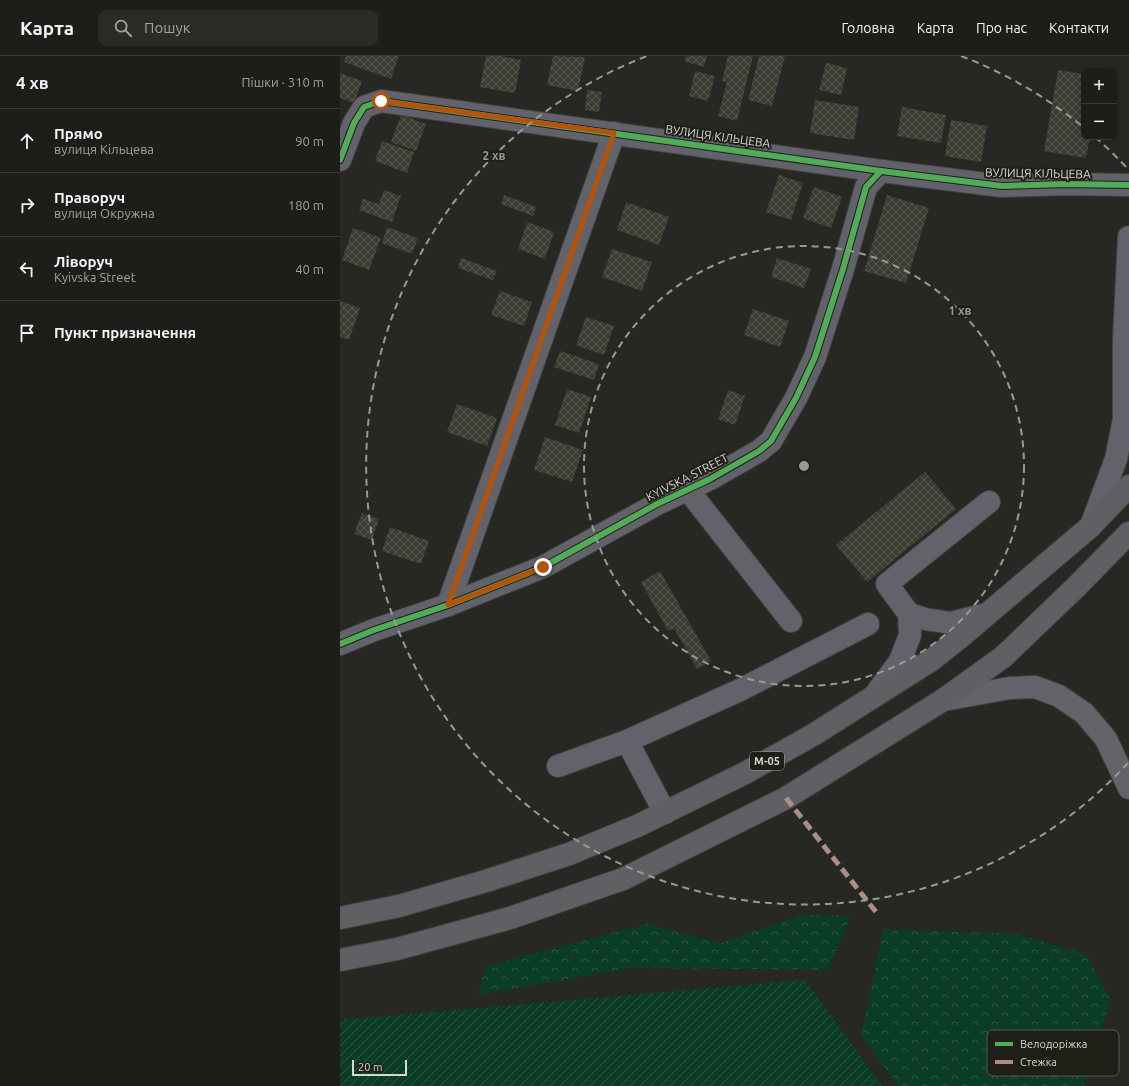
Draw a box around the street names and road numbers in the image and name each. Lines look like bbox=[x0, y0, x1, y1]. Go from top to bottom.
street label: ВУЛИЦЯ КІЛЬЦЕВА bbox=[665, 122, 771, 150]
street label: ВУЛИЦЯ КІЛЬЦЕВА bbox=[985, 166, 1091, 180]
street label: KYIVSKA STREET bbox=[644, 451, 730, 503]
road number: М-05 bbox=[750, 752, 784, 770]

